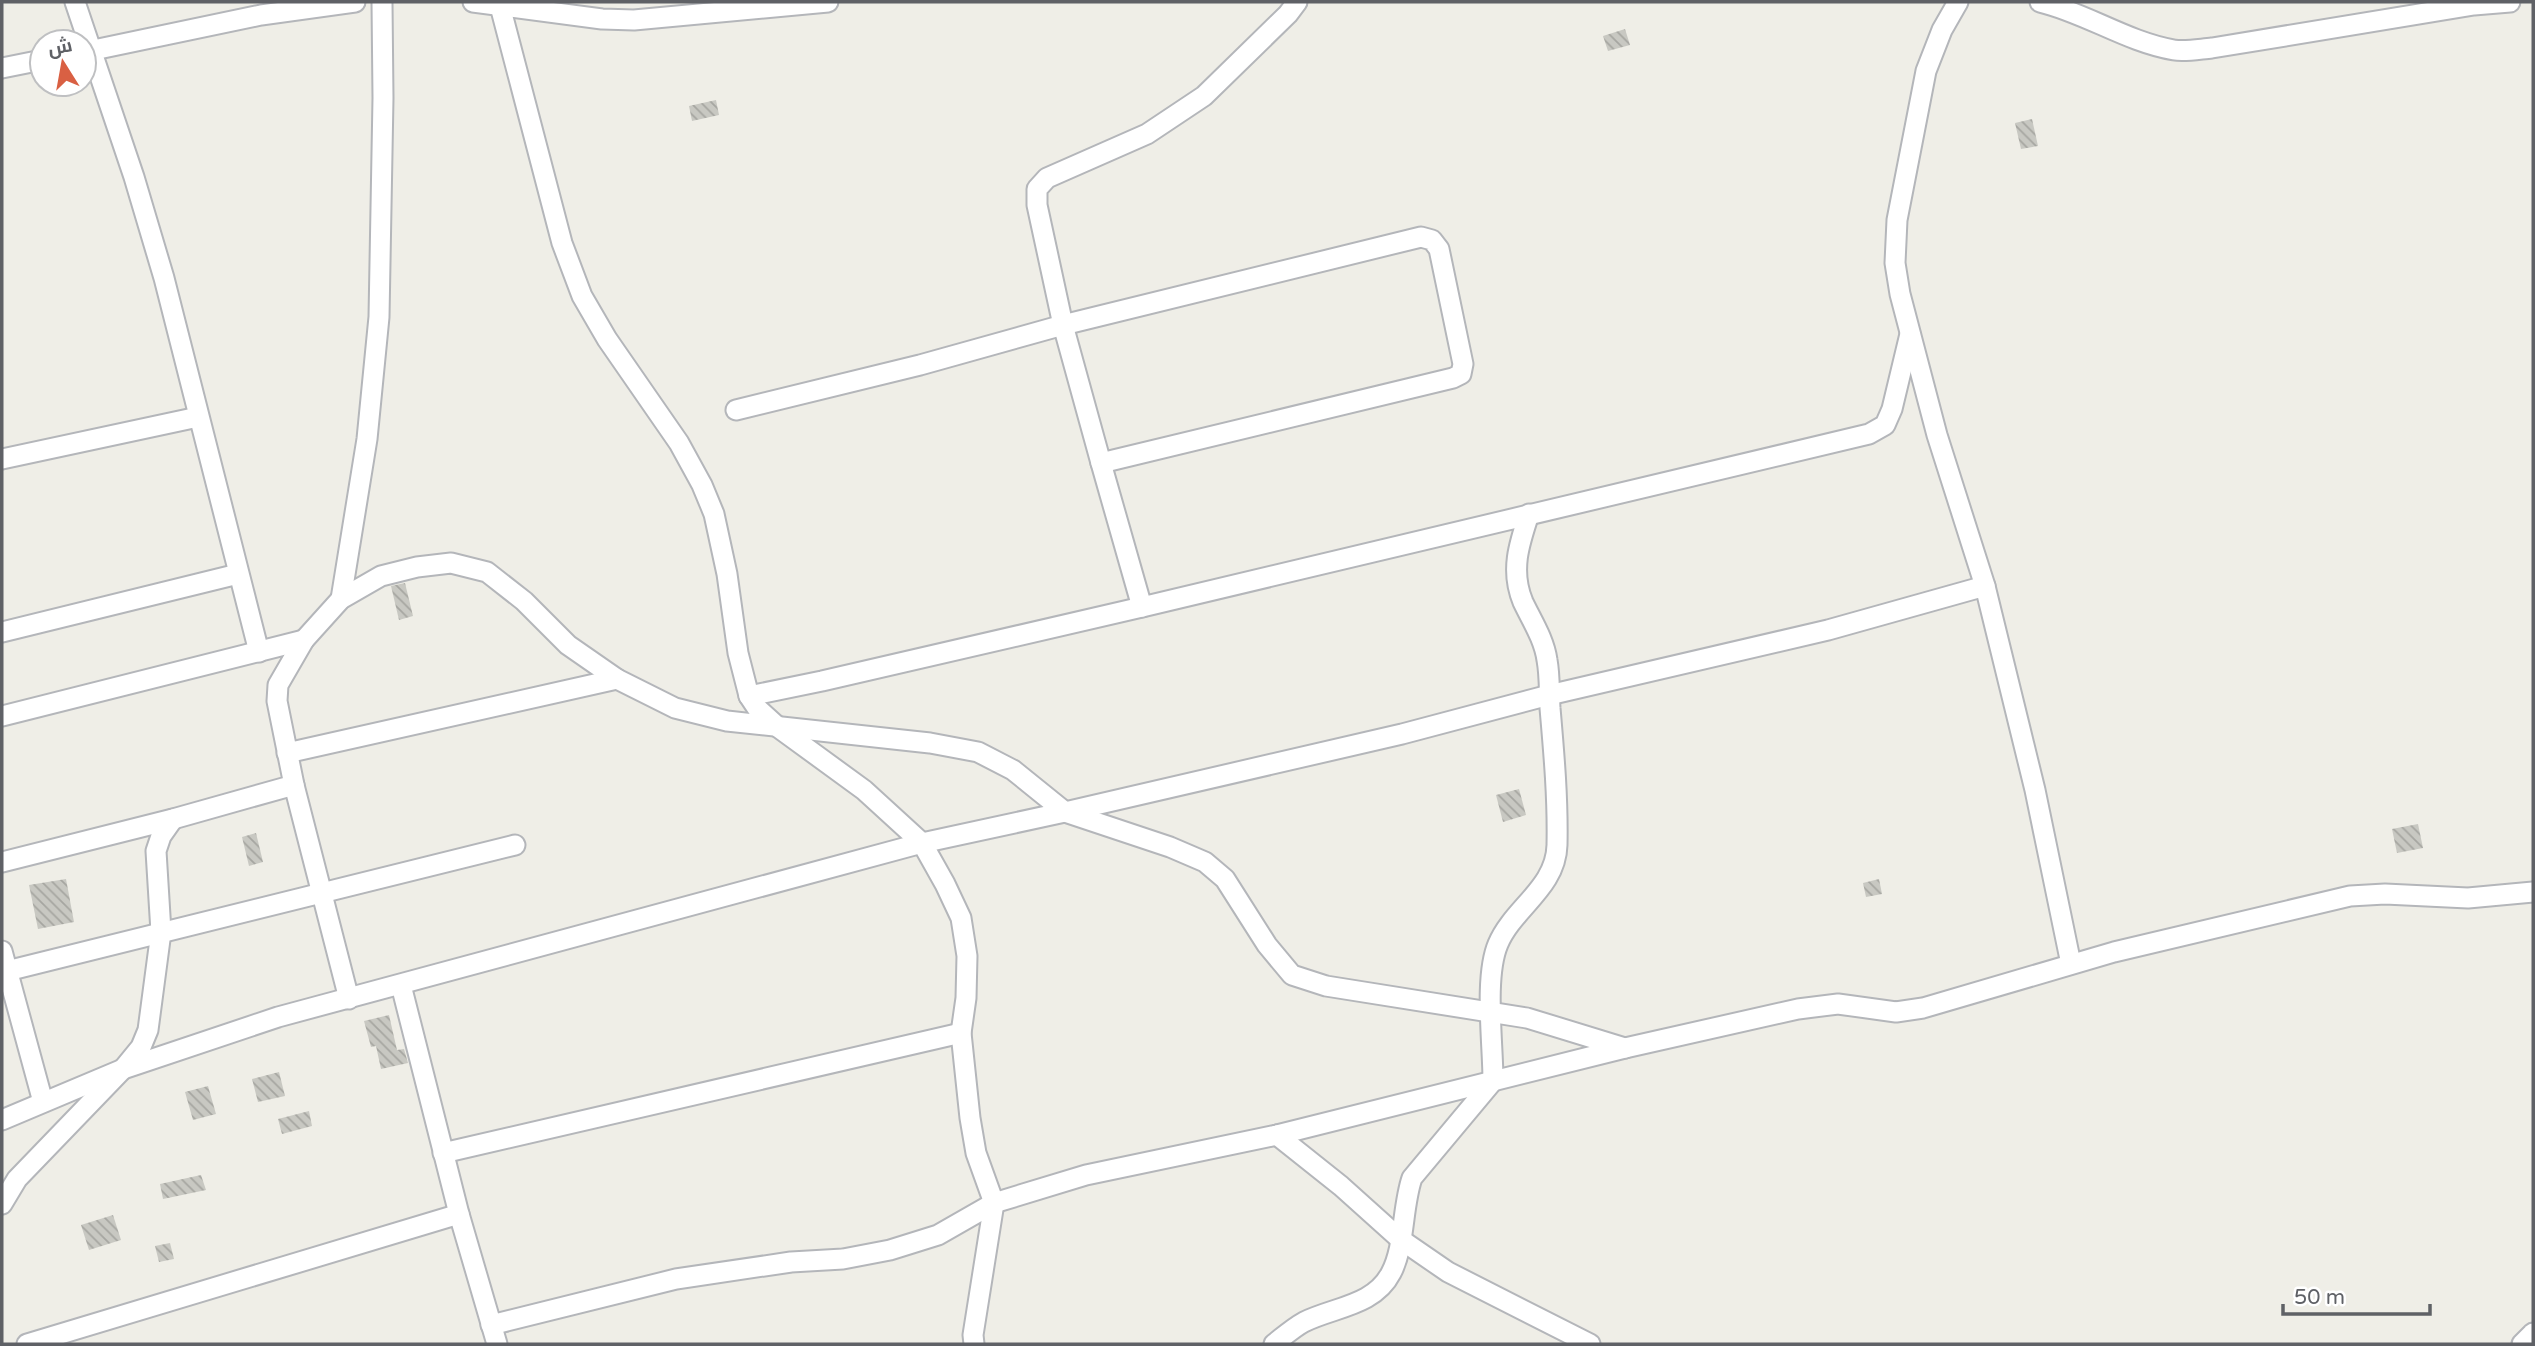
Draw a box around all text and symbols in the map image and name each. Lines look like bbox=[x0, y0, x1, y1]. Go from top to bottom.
north arrow bbox=[28, 28, 98, 98]
text: ش bbox=[46, 34, 74, 60]
scale bar bbox=[2283, 1272, 2430, 1316]
text: 50 m bbox=[2294, 1285, 2345, 1310]

